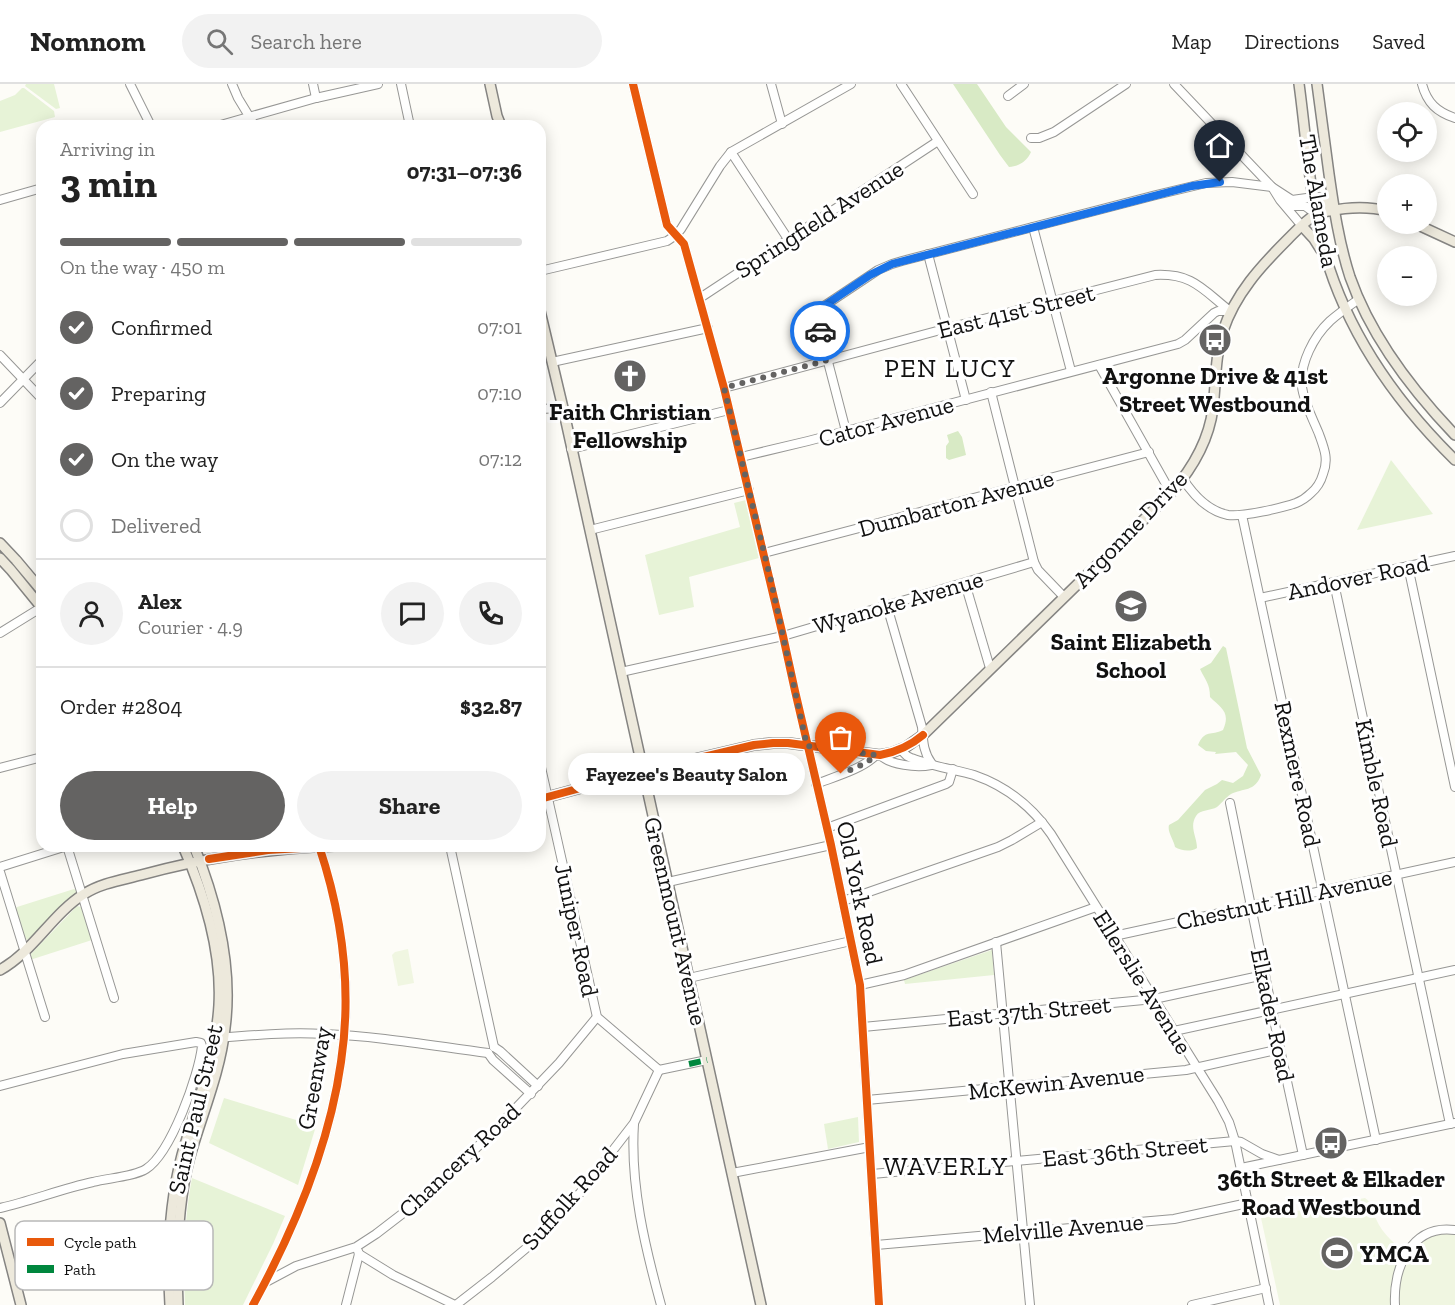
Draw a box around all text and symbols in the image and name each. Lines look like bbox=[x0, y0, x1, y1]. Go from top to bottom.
search box bbox=[182, 14, 602, 68]
text: Nomnom bbox=[30, 25, 146, 58]
icon: search bbox=[203, 25, 236, 58]
text: Search here bbox=[251, 28, 362, 55]
text: Map bbox=[1172, 29, 1212, 54]
text: Directions bbox=[1245, 29, 1339, 54]
text: Saved bbox=[1372, 29, 1425, 54]
map controls bbox=[1377, 102, 1437, 306]
button: locate bbox=[1377, 102, 1437, 162]
pin bbox=[1194, 120, 1245, 182]
icon: home bbox=[1203, 129, 1236, 162]
street label: The Alameda bbox=[1293, 132, 1345, 270]
text: Arriving in bbox=[60, 137, 155, 161]
street label: Springfield Avenue bbox=[729, 154, 909, 284]
text: 07:31–07:36 bbox=[407, 158, 522, 185]
text: 3 min bbox=[60, 160, 157, 207]
button: + bbox=[1377, 174, 1437, 234]
button: − bbox=[1377, 246, 1437, 306]
text: On the way · 450 m bbox=[60, 255, 225, 279]
street label: East 41st Street bbox=[934, 277, 1098, 345]
courier bbox=[790, 301, 850, 361]
icon: check bbox=[60, 311, 93, 344]
text: Confirmed bbox=[111, 314, 212, 341]
text: 07:01 bbox=[477, 315, 522, 339]
icon: car bbox=[804, 315, 837, 348]
bus stop icon: Argonne Drive & 41st Street Westbound bbox=[1197, 322, 1233, 358]
district label: PEN LUCY bbox=[884, 352, 1016, 384]
church icon: Faith Christian Fellowship bbox=[612, 358, 648, 394]
place label: Argonne Drive & 41st Street Westbound bbox=[1102, 361, 1328, 418]
icon: check bbox=[60, 377, 93, 410]
text: Preparing bbox=[111, 380, 206, 407]
text: 07:10 bbox=[477, 381, 522, 405]
street label: Cator Avenue bbox=[815, 389, 957, 453]
place label: Faith Christian Fellowship bbox=[549, 397, 711, 454]
icon: check bbox=[60, 443, 93, 476]
text: On the way bbox=[111, 446, 218, 473]
text: 07:12 bbox=[479, 447, 522, 471]
street label: Dumbarton Avenue bbox=[855, 463, 1057, 543]
street label: Argonne Drive bbox=[1067, 464, 1193, 594]
text: Delivered bbox=[111, 512, 201, 539]
street label: Andover Road bbox=[1284, 548, 1432, 606]
street label: Wyanoke Avenue bbox=[810, 564, 986, 640]
button: person bbox=[60, 582, 123, 645]
button: chat bbox=[381, 582, 444, 645]
button: phone bbox=[459, 582, 522, 645]
text: Alex bbox=[138, 588, 182, 615]
school or university icon: Saint Elizabeth School bbox=[1113, 588, 1149, 624]
text: Courier · 4.9 bbox=[138, 615, 243, 639]
place label: Saint Elizabeth School bbox=[1050, 627, 1212, 684]
text: Order #2804 bbox=[60, 693, 182, 720]
text: $32.87 bbox=[460, 693, 522, 720]
street label: Rexmere Road bbox=[1268, 698, 1328, 850]
pin bbox=[815, 712, 866, 774]
street label: Kimble Road bbox=[1349, 716, 1405, 850]
icon: bag bbox=[824, 721, 857, 754]
callout: Fayezee's Beauty Salon bbox=[568, 753, 805, 795]
text: Fayezee's Beauty Salon bbox=[586, 762, 787, 786]
button: Help bbox=[60, 771, 285, 840]
button: Share bbox=[297, 771, 522, 840]
street label: Greenmount Avenue bbox=[638, 814, 714, 1028]
street label: Old York Road bbox=[831, 819, 889, 967]
street label: Juniper Road bbox=[549, 861, 605, 999]
street label: Chestnut Hill Avenue bbox=[1174, 862, 1394, 936]
street label: Ellerslie Avenue bbox=[1087, 905, 1199, 1059]
street label: Elkader Road bbox=[1245, 946, 1301, 1084]
street label: East 37th Street bbox=[946, 989, 1112, 1033]
street label: Saint Paul Street bbox=[161, 1021, 229, 1197]
street label: Greenway bbox=[291, 1023, 337, 1132]
street label: McKewin Avenue bbox=[966, 1058, 1146, 1106]
street label: Chancery Road bbox=[392, 1096, 526, 1224]
bus stop icon: 36th Street & Elkader Road Westbound bbox=[1313, 1125, 1349, 1161]
street label: East 36th Street bbox=[1041, 1129, 1209, 1173]
street label: Suffolk Road bbox=[515, 1140, 623, 1256]
district label: WAVERLY bbox=[883, 1150, 1009, 1182]
place label: 36th Street & Elkader Road Westbound bbox=[1217, 1164, 1445, 1221]
street label: Melville Avenue bbox=[981, 1207, 1145, 1249]
legend bbox=[15, 1221, 213, 1290]
text: Cycle path bbox=[64, 1233, 137, 1252]
sports icon: YMCA bbox=[1319, 1235, 1355, 1271]
place label: YMCA bbox=[1360, 1239, 1429, 1268]
text: Path bbox=[64, 1260, 96, 1279]

